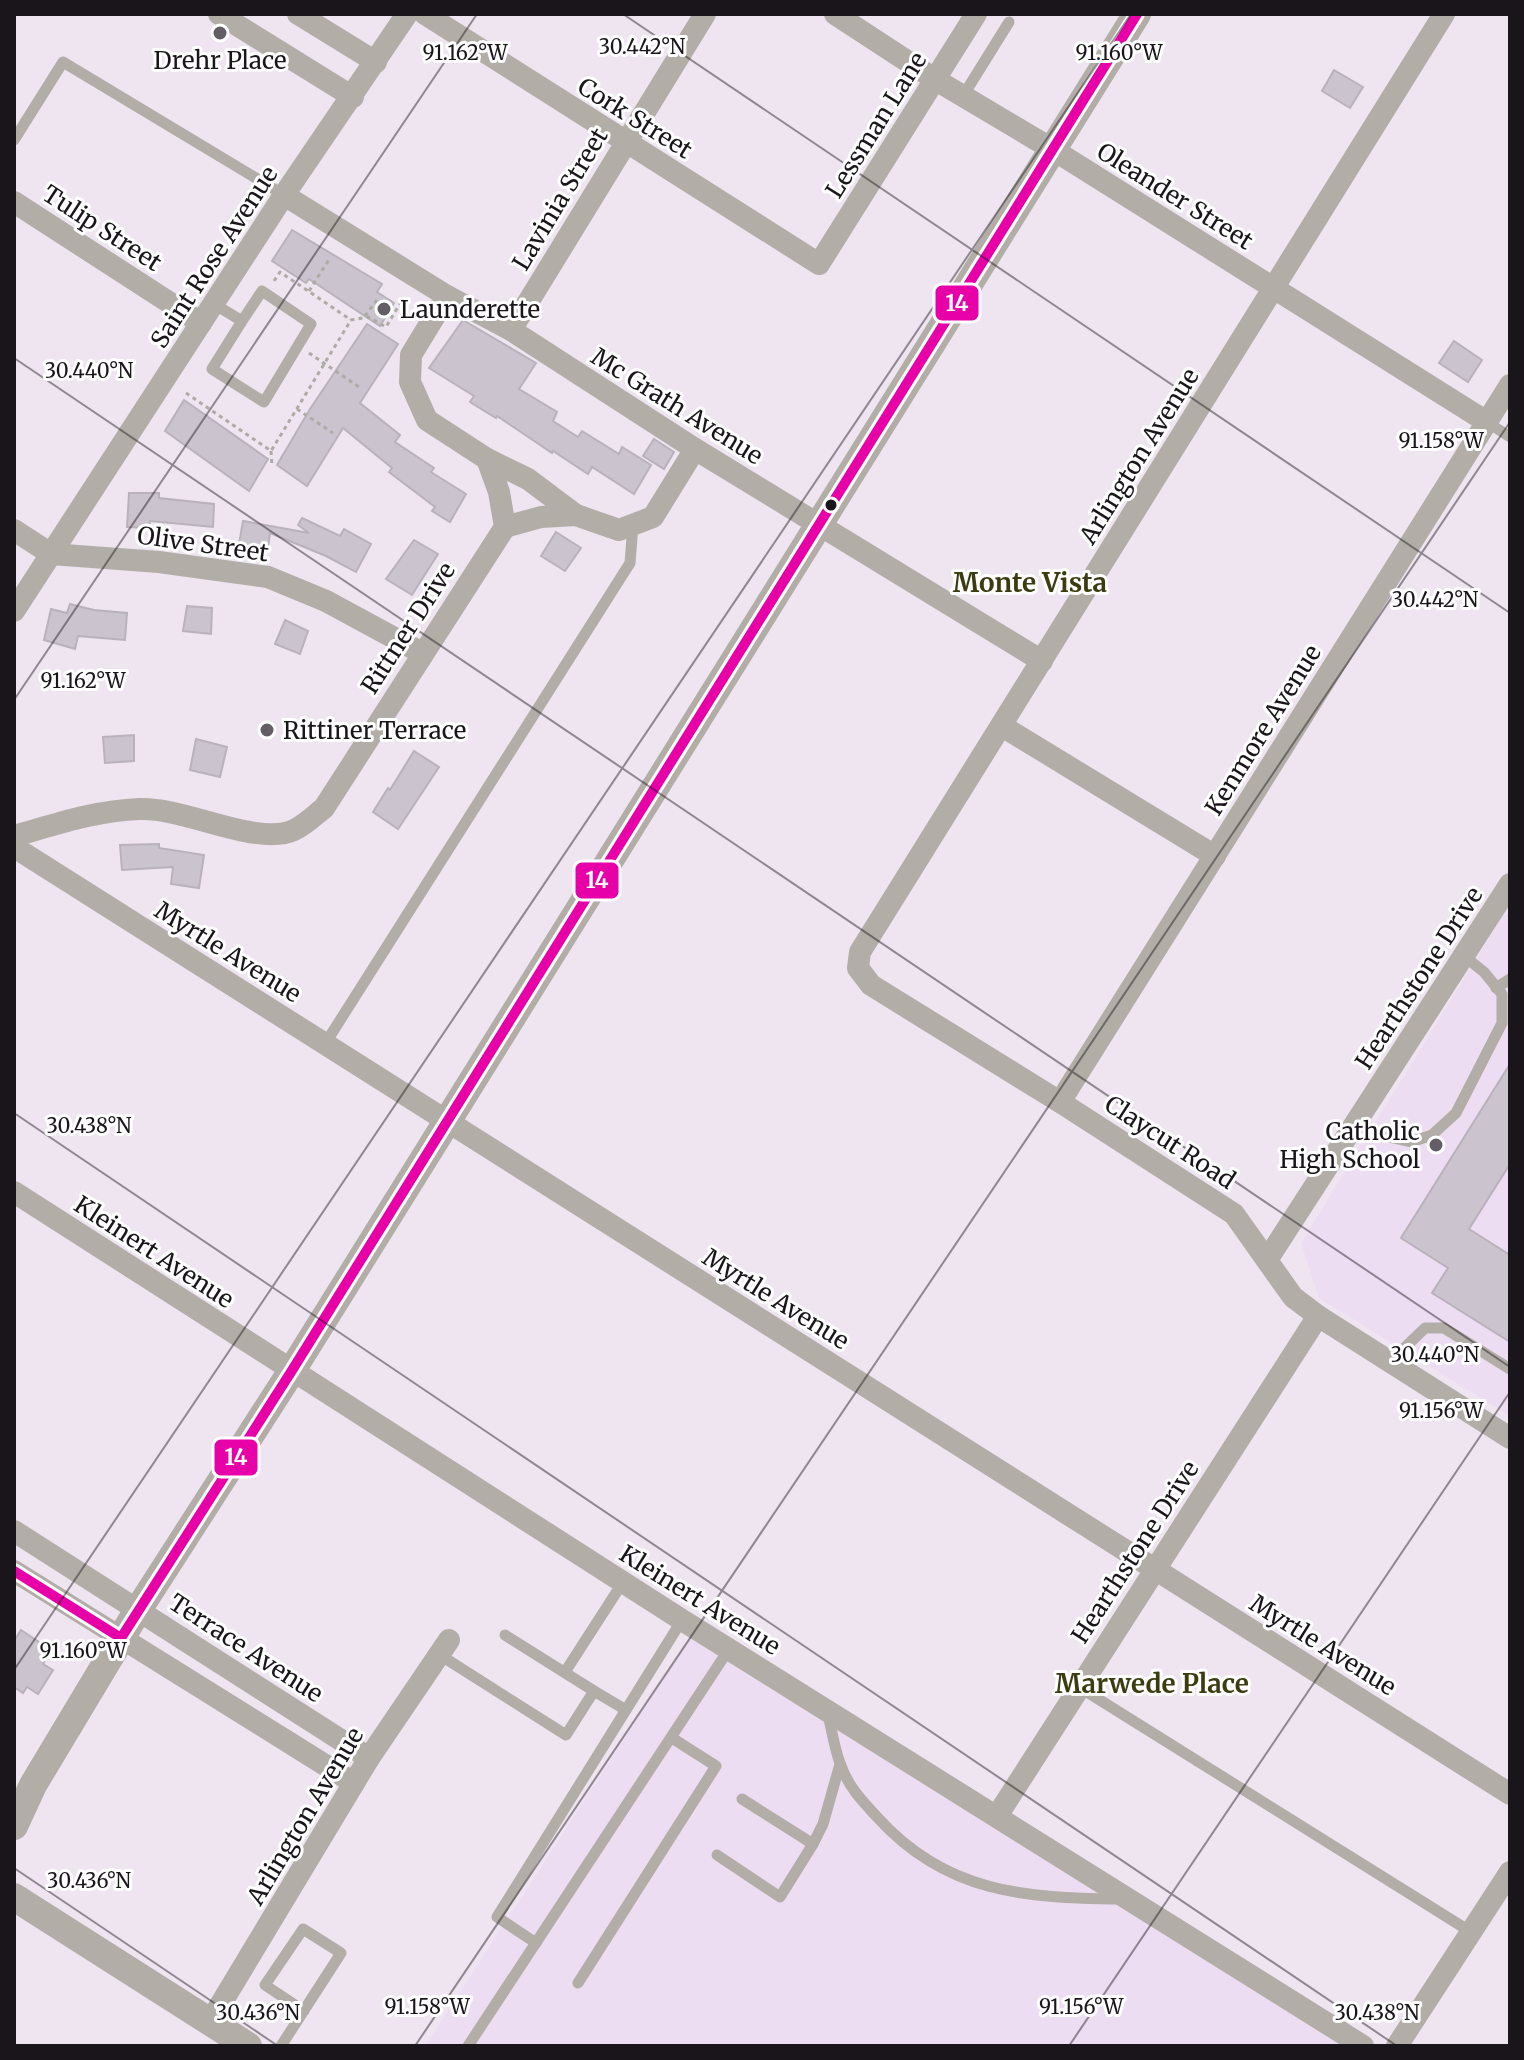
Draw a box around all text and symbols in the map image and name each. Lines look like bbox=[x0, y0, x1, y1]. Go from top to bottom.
marker: Drehr Place bbox=[211, 24, 229, 42]
text: 30.442°N bbox=[599, 34, 686, 59]
text: 91.162°W bbox=[423, 40, 508, 65]
text: 91.160°W bbox=[1076, 40, 1163, 65]
place label: Drehr Place bbox=[154, 45, 286, 76]
street label: Lessman Lane bbox=[819, 46, 933, 204]
street label: Cork Street bbox=[572, 71, 698, 166]
street label: Lavinia Street bbox=[505, 122, 615, 276]
street label: Oleander Street bbox=[1091, 136, 1259, 257]
street label: Saint Rose Avenue bbox=[144, 160, 284, 354]
street label: Tulip Street bbox=[37, 178, 168, 278]
line badge: 14 bbox=[934, 284, 980, 322]
text: 14 bbox=[945, 289, 969, 317]
place label: Launderette bbox=[400, 294, 540, 325]
marker: Launderette bbox=[375, 300, 393, 318]
street label: Mc Grath Avenue bbox=[585, 341, 769, 471]
text: 30.440°N bbox=[45, 358, 134, 383]
street label: Arlington Avenue bbox=[1072, 362, 1206, 550]
text: 91.158°W bbox=[1398, 428, 1485, 453]
unlabelled marker bbox=[823, 497, 839, 513]
street label: Olive Street bbox=[135, 519, 271, 569]
street label: Rittner Drive bbox=[354, 556, 462, 700]
district label: Monte Vista bbox=[953, 566, 1107, 599]
text: 30.442°N bbox=[1392, 587, 1479, 612]
street label: Kenmore Avenue bbox=[1198, 639, 1328, 821]
text: 91.162°W bbox=[41, 668, 126, 693]
place label: Rittiner Terrace bbox=[283, 715, 466, 746]
marker: Rittiner Terrace bbox=[258, 721, 276, 739]
line badge: 14 bbox=[574, 861, 620, 900]
text: 14 bbox=[585, 866, 609, 894]
street label: Hearthstone Drive bbox=[1348, 881, 1490, 1075]
street label: Myrtle Avenue bbox=[149, 895, 307, 1009]
street label: Claycut Road bbox=[1099, 1088, 1241, 1196]
text: 30.438°N bbox=[46, 1113, 132, 1138]
place label: Catholic High School bbox=[1279, 1116, 1420, 1175]
marker: Catholic High School bbox=[1427, 1136, 1445, 1154]
street label: Kleinert Avenue bbox=[68, 1189, 240, 1315]
street label: Myrtle Avenue bbox=[697, 1242, 855, 1356]
text: 30.440°N bbox=[1391, 1342, 1480, 1367]
text: 91.156°W bbox=[1399, 1398, 1484, 1423]
line badge: 14 bbox=[213, 1438, 259, 1477]
text: 14 bbox=[224, 1443, 248, 1471]
street label: Hearthstone Drive bbox=[1064, 1455, 1206, 1649]
street label: Kleinert Avenue bbox=[614, 1538, 786, 1662]
street label: Terrace Avenue bbox=[163, 1587, 329, 1709]
street label: Myrtle Avenue bbox=[1244, 1588, 1402, 1702]
text: 91.160°W bbox=[40, 1638, 127, 1663]
district label: Marwede Place bbox=[1055, 1667, 1249, 1700]
street label: Arlington Avenue bbox=[239, 1722, 370, 1911]
text: 30.436°N bbox=[47, 1868, 132, 1893]
text: 91.158°W bbox=[384, 1994, 471, 2019]
text: 91.156°W bbox=[1039, 1994, 1124, 2019]
text: 30.436°N bbox=[216, 2000, 301, 2025]
text: 30.438°N bbox=[1334, 2000, 1420, 2025]

